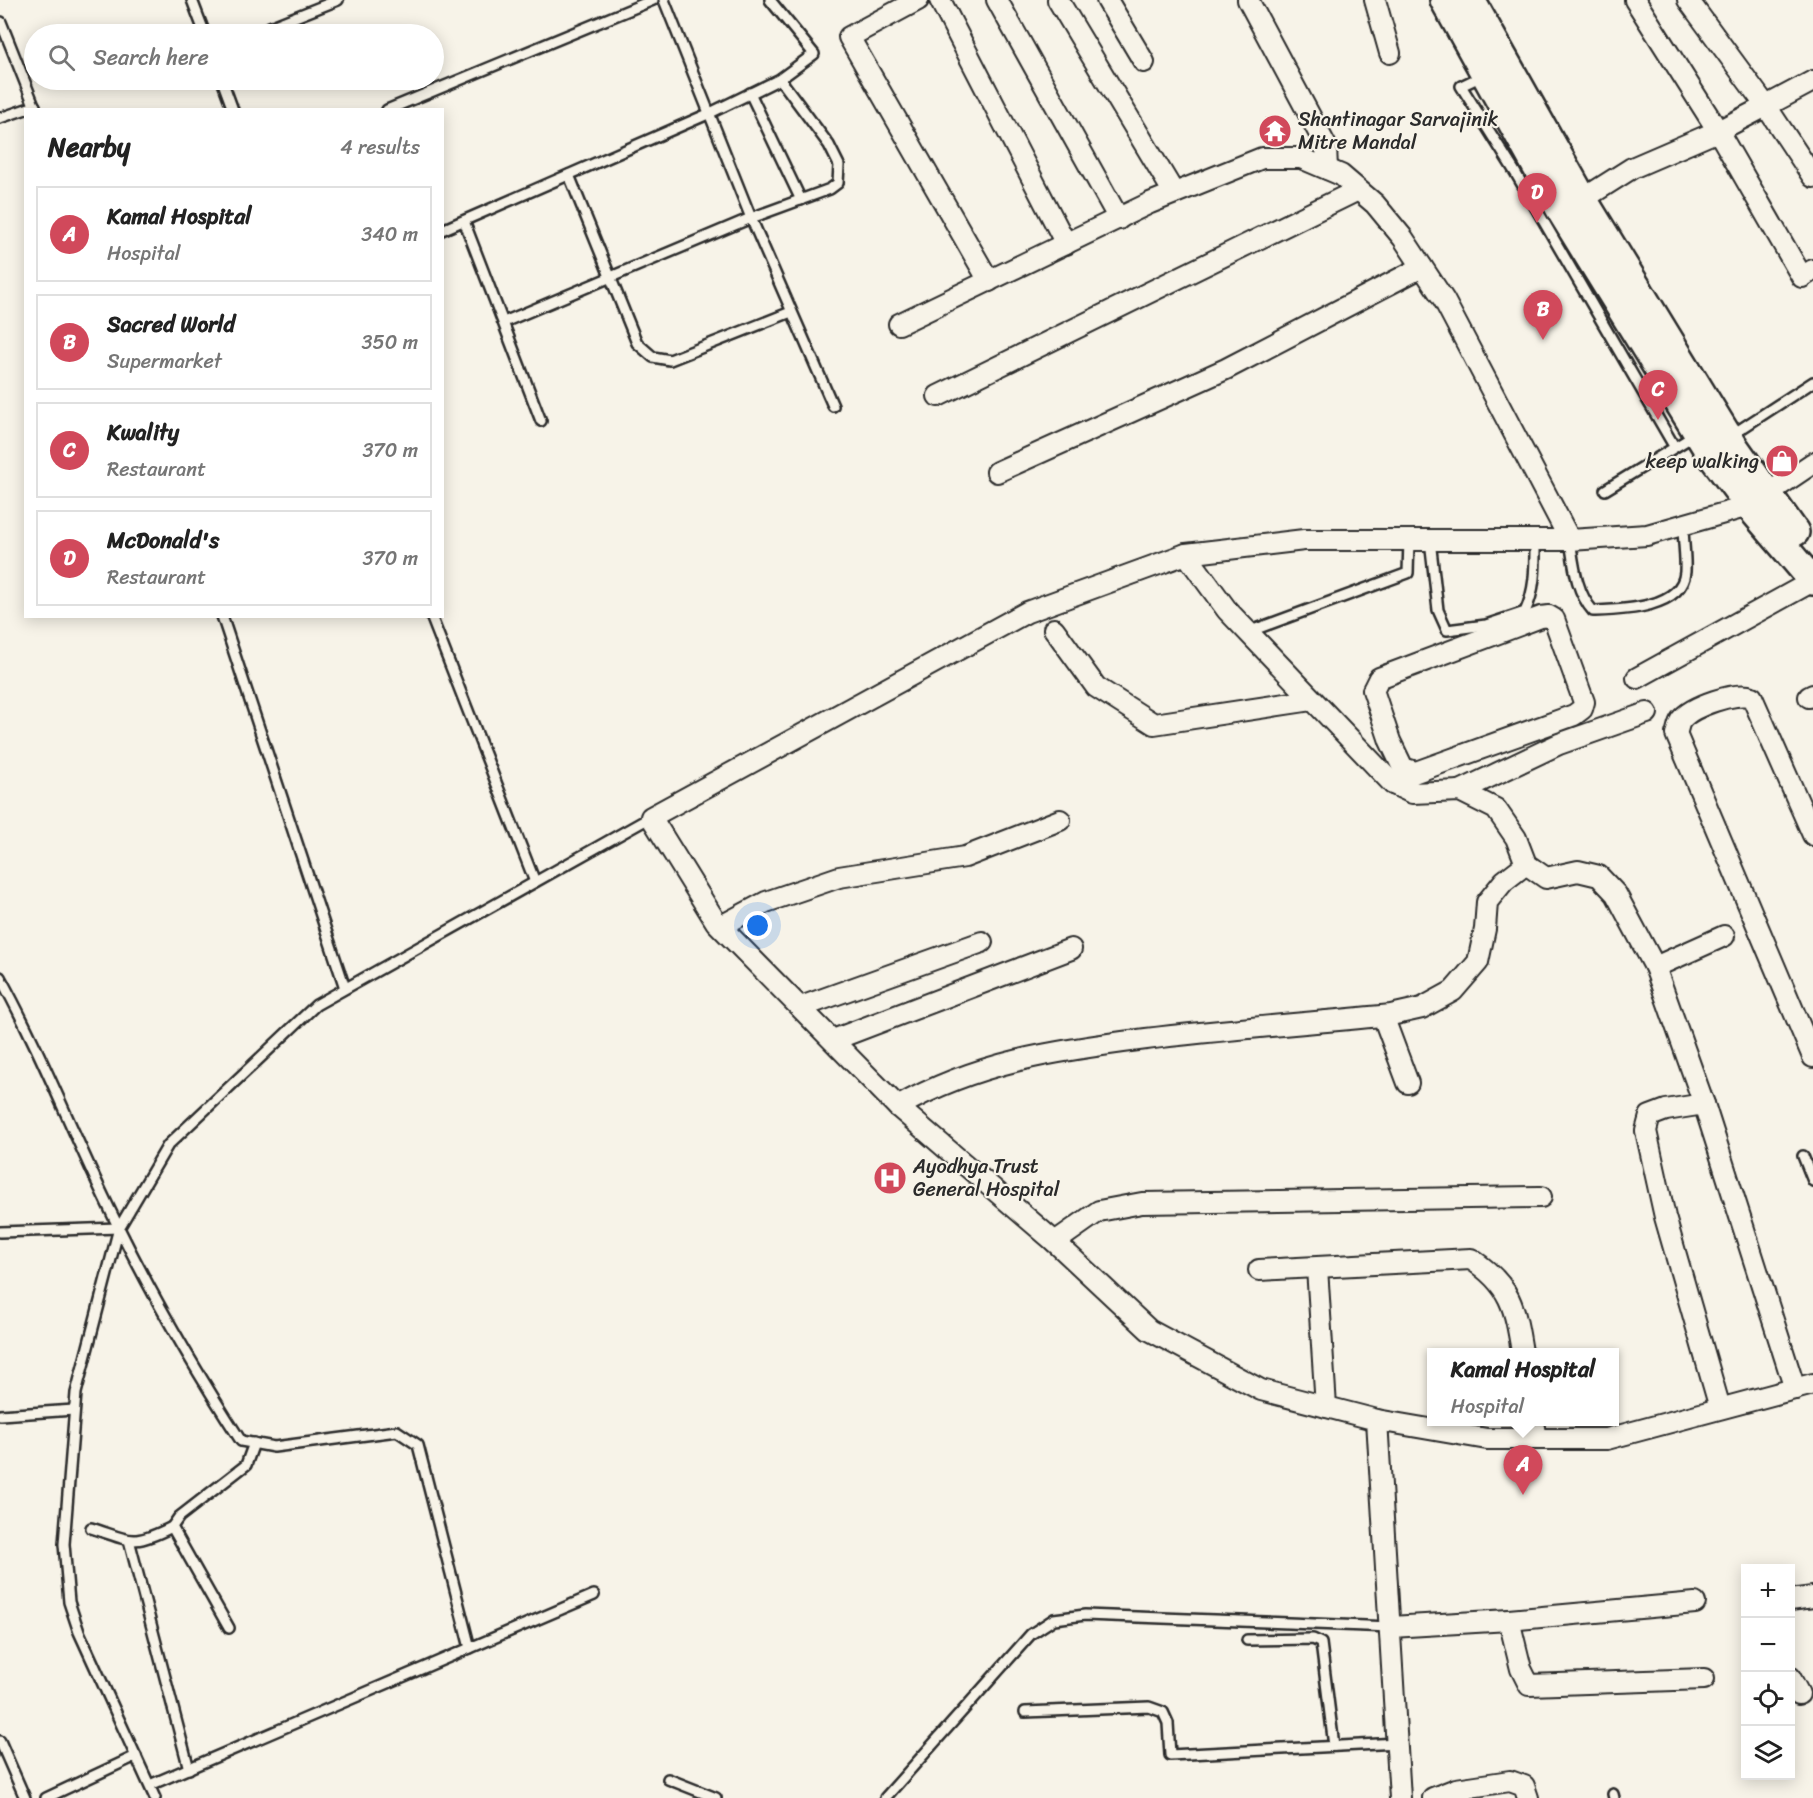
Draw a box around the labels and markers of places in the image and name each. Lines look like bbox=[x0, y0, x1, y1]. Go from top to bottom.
place label: Shantinagar Sarvajinik Mitre Mandal bbox=[1298, 102, 1499, 160]
temple icon: Shantinagar Sarvajinik Mitre Mandal bbox=[1257, 113, 1293, 149]
pin: D bbox=[1518, 174, 1556, 223]
pin: B bbox=[1524, 290, 1562, 340]
pin: C bbox=[1638, 370, 1678, 420]
shop icon: keep walking bbox=[1764, 443, 1800, 479]
place label: keep walking bbox=[1645, 444, 1759, 479]
place label: Ayodhya Trust General Hospital bbox=[912, 1149, 1061, 1207]
hospital icon: Ayodhya Trust General Hospital bbox=[872, 1160, 908, 1196]
pin: A bbox=[1504, 1446, 1543, 1495]

